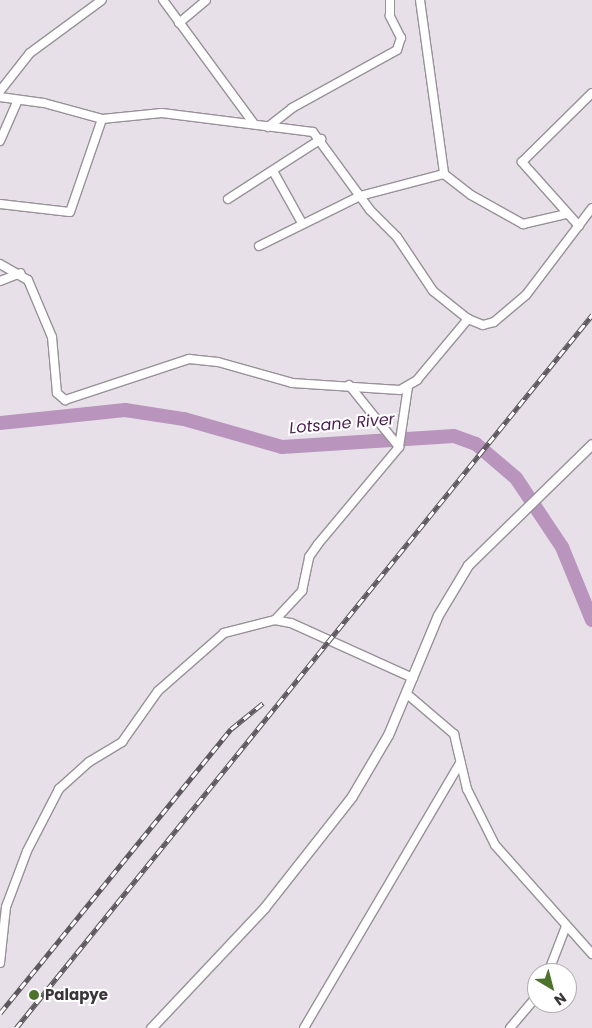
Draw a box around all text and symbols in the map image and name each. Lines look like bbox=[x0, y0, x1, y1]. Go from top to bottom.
water label: Lotsane River bbox=[289, 410, 395, 438]
north arrow bbox=[527, 963, 577, 1013]
place label: Palapye bbox=[45, 986, 108, 1004]
marker: Palapye bbox=[27, 988, 41, 1002]
text: N bbox=[550, 988, 571, 1010]

